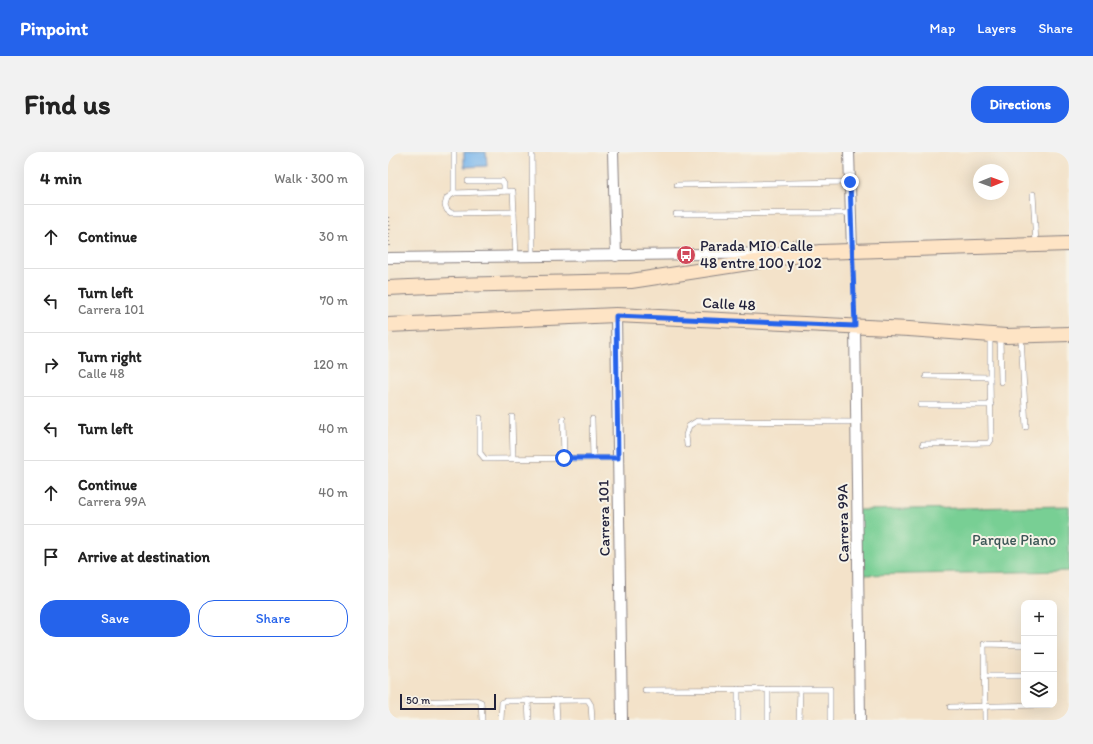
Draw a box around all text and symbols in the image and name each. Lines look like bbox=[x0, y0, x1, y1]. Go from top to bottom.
text: Pinpoint bbox=[20, 17, 88, 40]
text: Map bbox=[930, 20, 955, 37]
text: Layers bbox=[977, 20, 1016, 37]
text: Share bbox=[1038, 20, 1073, 37]
button: Directions bbox=[971, 86, 1069, 123]
text: Find us bbox=[24, 87, 111, 121]
north arrow bbox=[973, 164, 1009, 200]
text: 4 min bbox=[40, 168, 82, 188]
text: Walk · 300 m bbox=[274, 171, 348, 186]
route end bbox=[841, 173, 859, 191]
icon: ahead bbox=[40, 226, 62, 248]
text: Continue bbox=[78, 228, 137, 246]
text: 30 m bbox=[319, 229, 348, 244]
place label: Parada MIO Calle 48 entre 100 y 102 bbox=[700, 237, 822, 272]
bus stop icon: Parada MIO Calle 48 entre 100 y 102 bbox=[675, 244, 697, 266]
text: Turn left bbox=[78, 284, 133, 302]
icon: left bbox=[40, 290, 62, 312]
text: 70 m bbox=[320, 293, 348, 308]
street label: Calle 48 bbox=[702, 294, 756, 314]
text: Carrera 101 bbox=[78, 302, 144, 317]
text: Turn right bbox=[78, 348, 142, 366]
icon: right bbox=[40, 354, 62, 376]
text: 120 m bbox=[313, 357, 348, 372]
text: Calle 48 bbox=[78, 366, 125, 381]
icon: left bbox=[40, 418, 62, 440]
text: Turn left bbox=[78, 420, 133, 438]
text: 40 m bbox=[318, 421, 348, 436]
route start bbox=[555, 449, 573, 467]
text: Continue bbox=[78, 476, 137, 494]
street label: Carrera 101 bbox=[594, 480, 614, 556]
icon: ahead bbox=[40, 482, 62, 504]
street label: Carrera 99A bbox=[833, 483, 853, 562]
text: 40 m bbox=[318, 485, 348, 500]
text: Carrera 99A bbox=[78, 494, 146, 509]
park label: Parque Piano bbox=[972, 531, 1056, 549]
icon: arrive bbox=[40, 546, 62, 568]
text: Arrive at destination bbox=[78, 548, 210, 566]
button: Save bbox=[40, 600, 190, 637]
button: Share bbox=[198, 600, 348, 637]
map controls bbox=[1021, 600, 1057, 708]
button: + bbox=[1021, 600, 1057, 636]
button: − bbox=[1021, 636, 1057, 672]
button: layers bbox=[1021, 672, 1057, 708]
scale bar bbox=[400, 692, 496, 711]
text: 50 m bbox=[406, 694, 430, 707]

